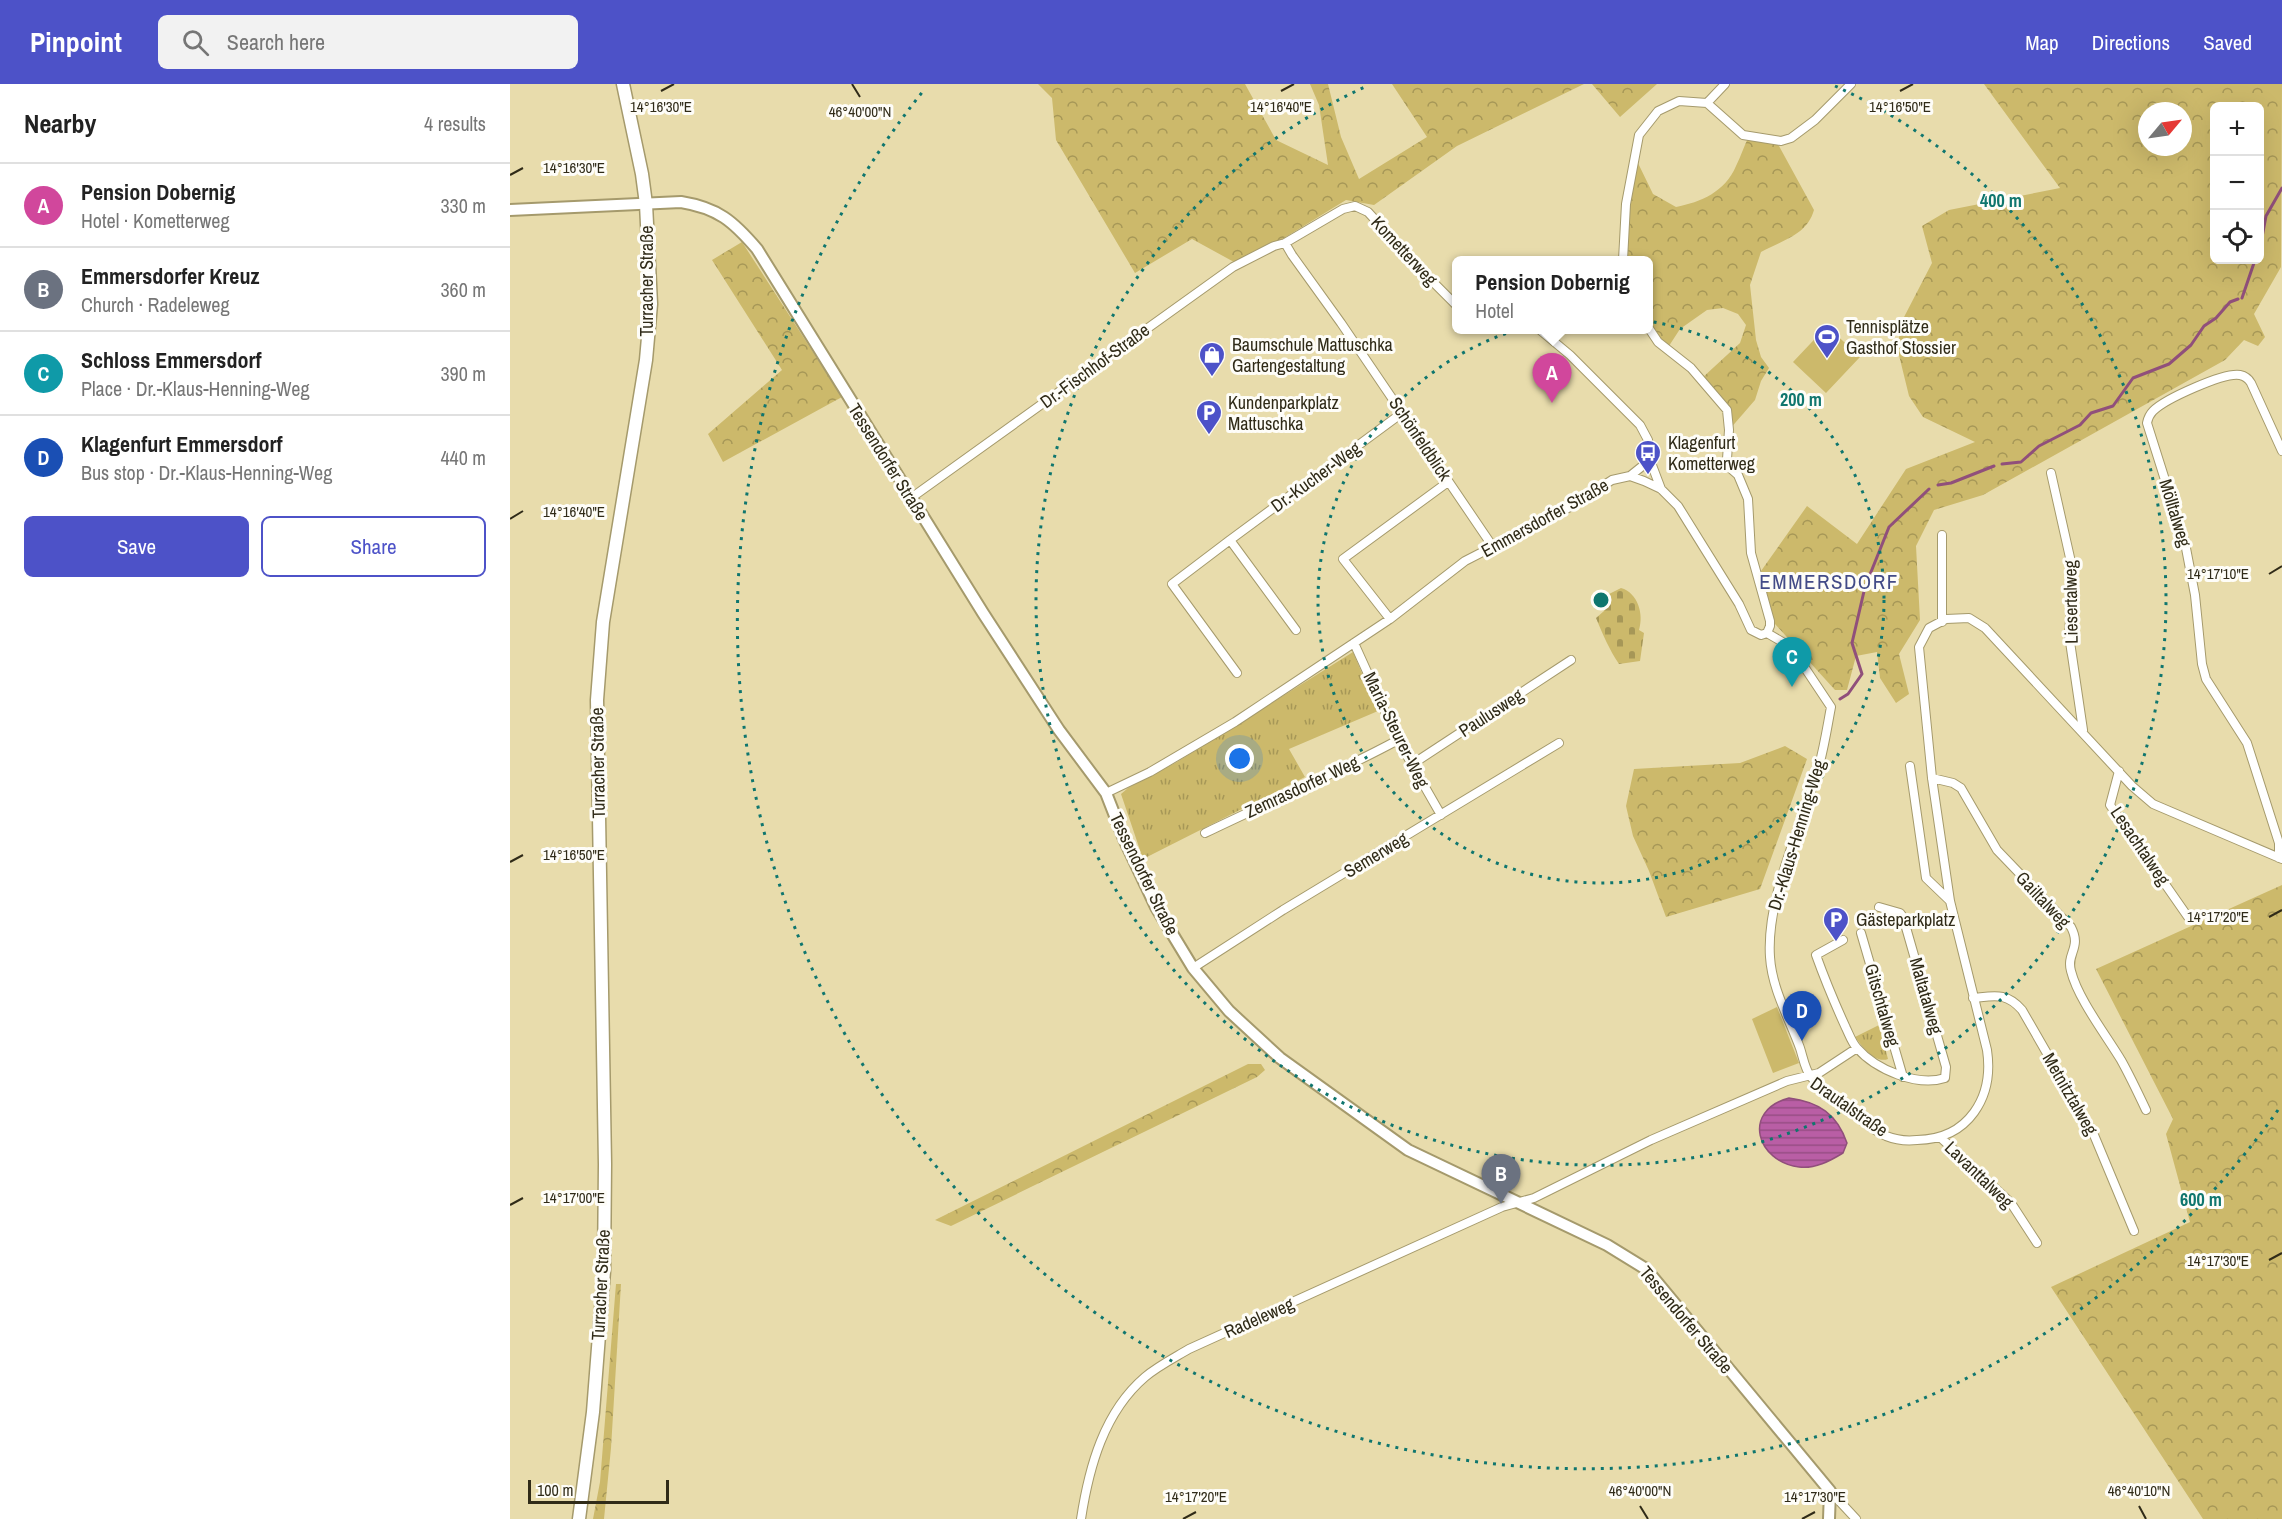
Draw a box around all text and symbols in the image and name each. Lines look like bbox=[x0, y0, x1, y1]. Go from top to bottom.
search box bbox=[158, 15, 578, 69]
text: Pinpoint bbox=[30, 23, 122, 61]
icon: search bbox=[179, 26, 212, 59]
text: Search here bbox=[227, 27, 325, 57]
text: Map bbox=[2025, 28, 2059, 57]
text: Directions bbox=[2092, 28, 2170, 57]
text: Saved bbox=[2203, 28, 2252, 57]
text: 14°16'30"E bbox=[630, 96, 692, 117]
text: 14°16'40"E bbox=[1250, 96, 1312, 117]
text: 14°16'50"E bbox=[1869, 96, 1931, 117]
text: 46°40'00"N bbox=[829, 101, 891, 122]
north arrow bbox=[2138, 102, 2192, 156]
map controls bbox=[2210, 102, 2264, 264]
button: + bbox=[2210, 102, 2264, 156]
text: Nearby bbox=[24, 106, 96, 141]
text: 4 results bbox=[424, 110, 486, 137]
button: − bbox=[2210, 156, 2264, 210]
text: 14°16'30"E bbox=[543, 157, 605, 178]
text: Pension Dobernig bbox=[81, 177, 235, 207]
text: 400 m bbox=[1980, 188, 2022, 213]
text: A bbox=[38, 192, 49, 219]
text: 330 m bbox=[440, 192, 486, 219]
text: Hotel · Kometterweg bbox=[81, 207, 230, 234]
street label: Kometterweg bbox=[1366, 210, 1444, 292]
button: locate bbox=[2210, 210, 2264, 264]
street label: Turracher Straße bbox=[634, 225, 659, 337]
popup bbox=[1452, 256, 1653, 334]
text: Emmersdorfer Kreuz bbox=[81, 261, 259, 291]
text: Pension Dobernig bbox=[1475, 267, 1630, 297]
text: B bbox=[38, 276, 49, 303]
text: 360 m bbox=[440, 276, 486, 303]
text: Church · Radeleweg bbox=[81, 291, 230, 318]
text: Hotel bbox=[1475, 297, 1514, 324]
place label: Tennisplätze Gasthof Stossier bbox=[1846, 314, 1956, 360]
street label: Dr.-Fischhof-Straße bbox=[1035, 317, 1154, 414]
sports icon: Tennisplätze Gasthof Stossier bbox=[1812, 322, 1842, 360]
place label: Baumschule Mattuschka Gartengestaltung bbox=[1232, 332, 1393, 378]
shop icon: Baumschule Mattuschka Gartengestaltung bbox=[1197, 340, 1227, 378]
text: Schloss Emmersdorf bbox=[81, 345, 261, 375]
pin: A bbox=[1532, 354, 1572, 403]
text: C bbox=[38, 360, 49, 387]
text: 390 m bbox=[440, 360, 486, 387]
text: Place · Dr.-Klaus-Henning-Weg bbox=[81, 375, 310, 402]
text: 200 m bbox=[1780, 387, 1822, 412]
place label: Kundenparkplatz Mattuschka bbox=[1228, 390, 1339, 436]
street label: Schönfeldblick bbox=[1383, 392, 1458, 486]
street label: Tessendorfer Straße bbox=[842, 398, 934, 525]
parking icon: Kundenparkplatz Mattuschka bbox=[1194, 398, 1224, 436]
text: Klagenfurt Emmersdorf bbox=[81, 429, 282, 459]
place label: Klagenfurt Kometterweg bbox=[1668, 430, 1756, 476]
street label: Dr.-Kucher-Weg bbox=[1266, 435, 1366, 518]
bus stop icon: Klagenfurt Kometterweg bbox=[1633, 438, 1663, 476]
text: D bbox=[38, 444, 49, 471]
text: 440 m bbox=[440, 444, 486, 471]
text: Bus stop · Dr.-Klaus-Henning-Weg bbox=[81, 459, 332, 486]
street label: Emmersdorfer Straße bbox=[1477, 472, 1613, 563]
street label: Mölltalweg bbox=[2153, 476, 2198, 551]
text: 14°16'40"E bbox=[543, 501, 605, 522]
button: Save bbox=[24, 516, 249, 577]
button: Share bbox=[261, 516, 486, 577]
street label: Liesertalweg bbox=[2057, 559, 2084, 644]
text: 14°17'10"E bbox=[2187, 563, 2249, 584]
district label: EMMERSDORF bbox=[1759, 567, 1899, 596]
centre of rings bbox=[1591, 590, 1611, 610]
pin: C bbox=[1772, 638, 1812, 687]
street label: Maria-Steurer-Weg bbox=[1358, 668, 1436, 793]
street label: Paulusweg bbox=[1454, 682, 1528, 743]
street label: Turracher Straße bbox=[584, 707, 611, 819]
your location bbox=[1225, 744, 1254, 773]
street label: Zemrasdorfer Weg bbox=[1241, 749, 1363, 824]
street label: Dr.-Klaus-Henning-Weg bbox=[1762, 756, 1832, 913]
street label: Lesachtalweg bbox=[2105, 801, 2176, 891]
street label: Tessendorfer Straße bbox=[1104, 808, 1185, 939]
street label: Semerweg bbox=[1339, 825, 1413, 883]
text: 14°16'50"E bbox=[543, 844, 605, 865]
street label: Gailtalweg bbox=[2010, 866, 2077, 934]
parking icon: Gästeparkplatz bbox=[1821, 905, 1851, 943]
text: 14°17'20"E bbox=[2187, 906, 2249, 927]
place label: Gästeparkplatz bbox=[1856, 907, 1955, 932]
street label: Maltatalweg bbox=[1904, 955, 1950, 1038]
street label: Gitschtalweg bbox=[1859, 960, 1906, 1050]
pin: D bbox=[1782, 992, 1822, 1041]
street label: Metnitztalweg bbox=[2037, 1048, 2104, 1140]
street label: Drautalstraße bbox=[1805, 1071, 1893, 1142]
street label: Lavanttalweg bbox=[1939, 1135, 2020, 1214]
pin: B bbox=[1482, 1154, 1520, 1204]
text: 14°17'00"E bbox=[543, 1187, 605, 1208]
text: 600 m bbox=[2180, 1187, 2222, 1212]
street label: Turracher Straße bbox=[585, 1229, 616, 1341]
text: 14°17'30"E bbox=[2187, 1250, 2249, 1271]
street label: Tessendorfer Straße bbox=[1634, 1260, 1739, 1379]
street label: Radeleweg bbox=[1220, 1291, 1298, 1344]
scale bar bbox=[528, 1477, 669, 1504]
text: 100 m bbox=[537, 1479, 573, 1501]
text: 46°40'00"N bbox=[1609, 1480, 1671, 1501]
text: 46°40'10"N bbox=[2108, 1480, 2170, 1501]
text: 14°17'20"E bbox=[1165, 1486, 1227, 1507]
text: 14°17'30"E bbox=[1784, 1486, 1846, 1507]

